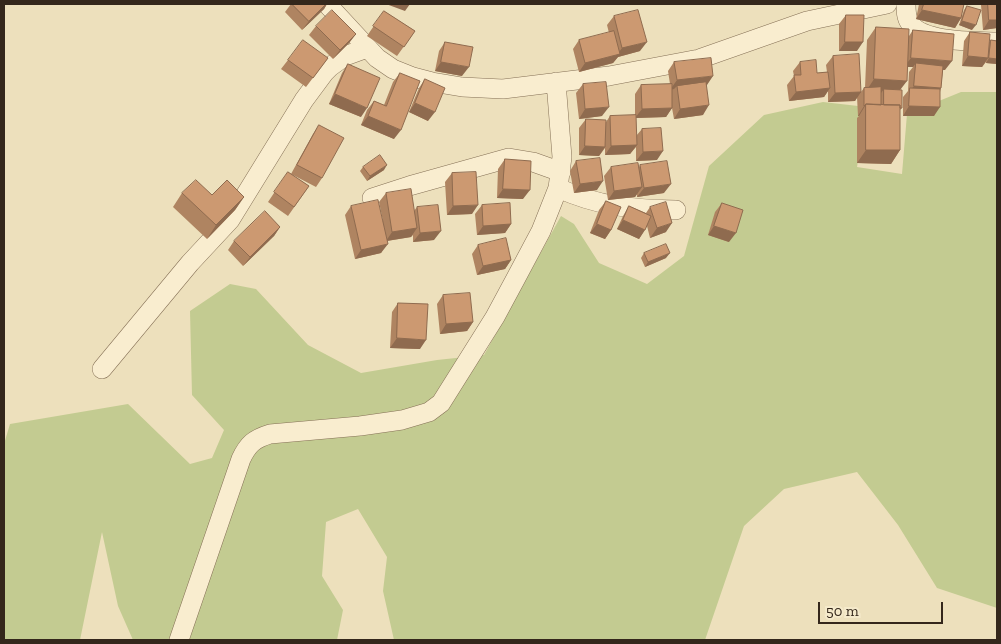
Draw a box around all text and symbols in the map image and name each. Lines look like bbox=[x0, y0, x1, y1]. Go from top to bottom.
scale bar bbox=[821, 592, 946, 624]
text: 50 m bbox=[826, 602, 859, 620]

